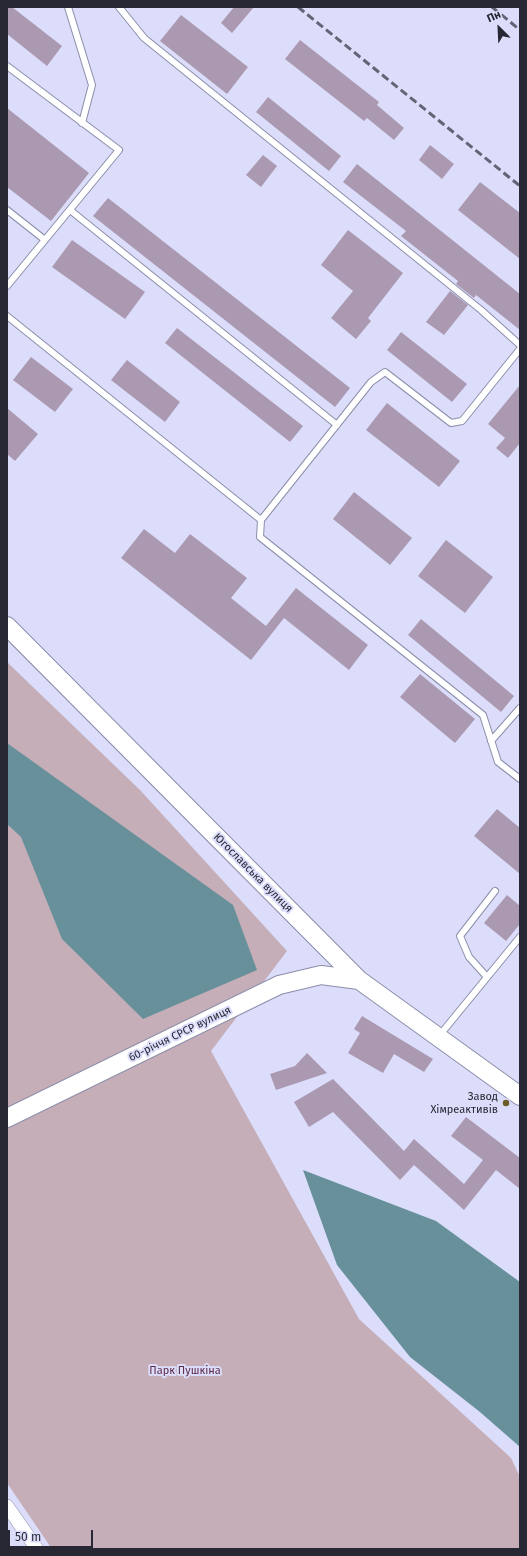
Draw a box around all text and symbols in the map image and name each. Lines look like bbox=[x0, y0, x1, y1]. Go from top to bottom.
north arrow bbox=[479, 8, 519, 48]
text: Пн bbox=[485, 8, 503, 25]
street label: Югославська вулиця bbox=[211, 831, 295, 915]
street label: 60-річчя СРСР вулиця bbox=[127, 1004, 233, 1064]
place label: Завод Хімреактивів bbox=[430, 1090, 498, 1116]
marker: Завод Хімреактивів bbox=[501, 1098, 511, 1108]
park label: Парк Пушкіна bbox=[149, 1364, 221, 1378]
scale bar bbox=[10, 1522, 95, 1548]
text: 50 m bbox=[15, 1530, 41, 1544]

